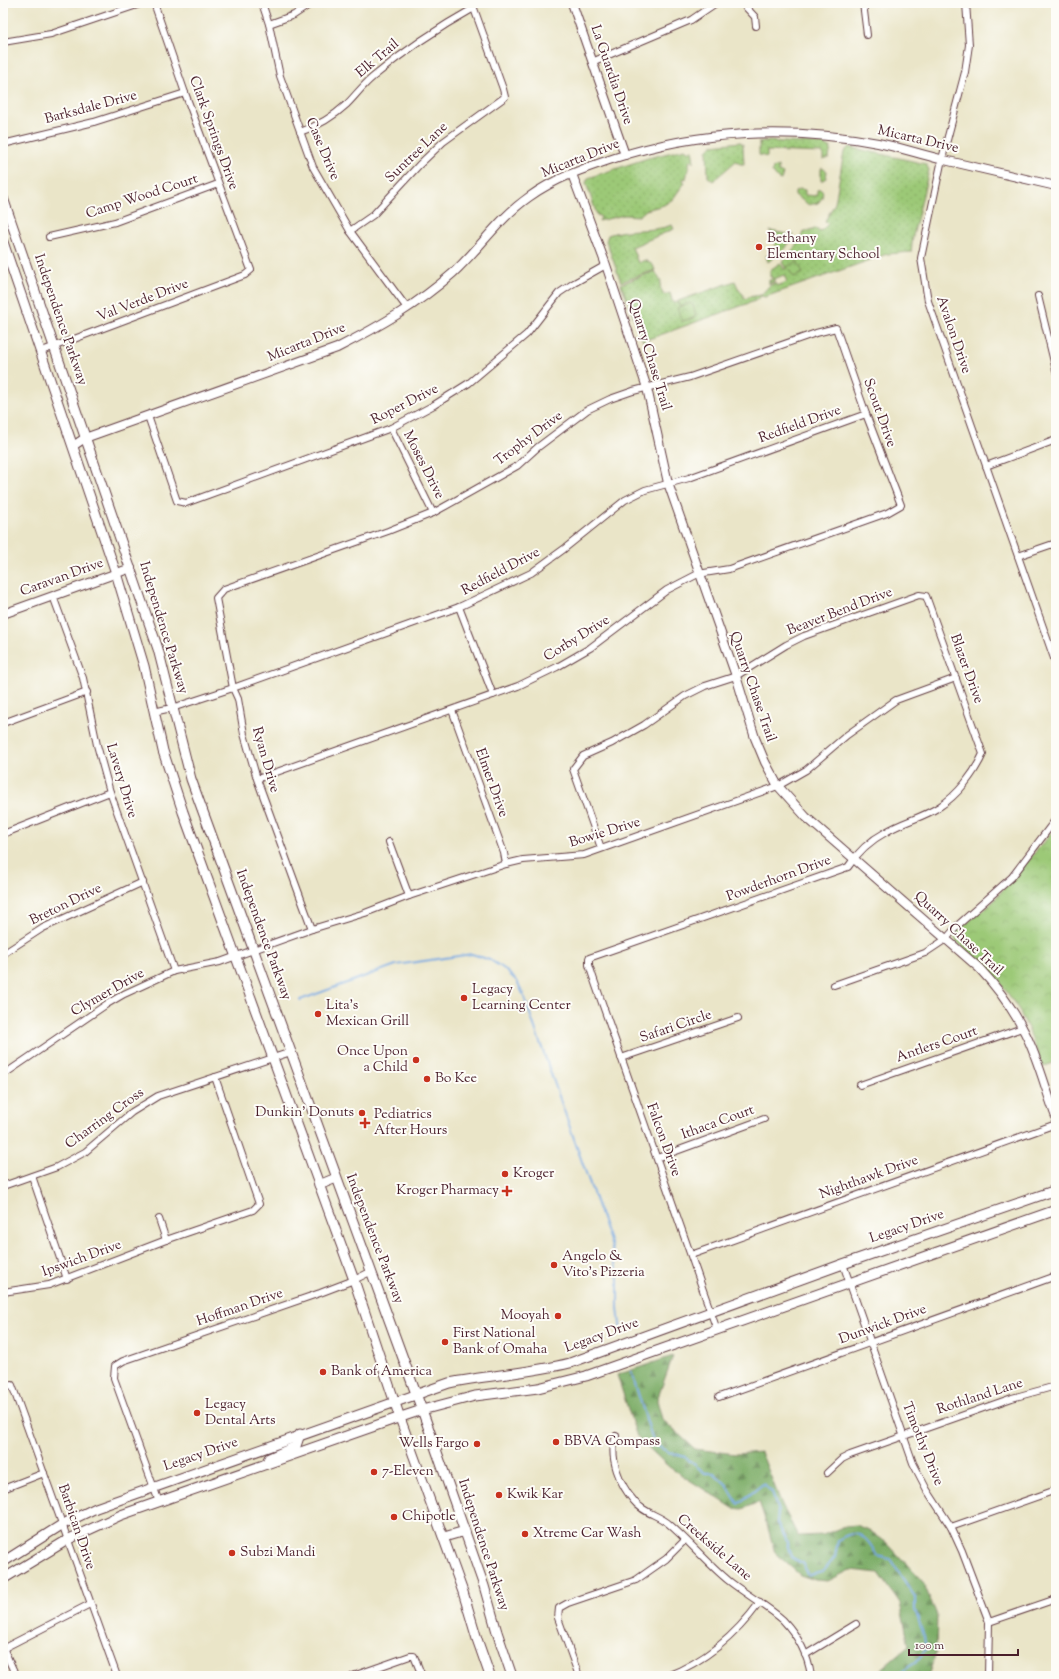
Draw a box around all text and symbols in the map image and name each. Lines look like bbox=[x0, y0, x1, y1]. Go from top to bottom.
street label: La Guardia Drive bbox=[585, 23, 637, 127]
street label: Elk Trail bbox=[352, 35, 404, 83]
street label: Clark Springs Drive bbox=[183, 73, 243, 193]
street label: Barksdale Drive bbox=[43, 86, 139, 130]
street label: Case Drive bbox=[300, 115, 344, 183]
street label: Suntree Lane bbox=[381, 118, 453, 188]
street label: Micarta Drive bbox=[876, 121, 960, 159]
street label: Micarta Drive bbox=[539, 134, 623, 184]
street label: Camp Wood Court bbox=[83, 169, 201, 225]
place label: Bethany Elementary School bbox=[767, 229, 880, 265]
marker: Bethany Elementary School bbox=[754, 242, 764, 252]
street label: Independence Parkway bbox=[28, 252, 92, 388]
street label: Val Verde Drive bbox=[94, 274, 192, 328]
street label: Avalon Drive bbox=[930, 294, 976, 376]
street label: Quarry Chase Trail bbox=[623, 297, 676, 413]
street label: Micarta Drive bbox=[265, 318, 349, 368]
street label: Scout Drive bbox=[857, 376, 901, 450]
street label: Roper Drive bbox=[368, 379, 442, 431]
street label: Redfield Drive bbox=[756, 401, 844, 449]
street label: Trophy Drive bbox=[491, 407, 567, 471]
street label: Moses Drive bbox=[397, 427, 449, 503]
street label: Redfield Drive bbox=[458, 543, 544, 601]
street label: Caravan Drive bbox=[17, 554, 107, 602]
street label: Independence Parkway bbox=[133, 559, 193, 697]
street label: Beaver Bend Drive bbox=[784, 583, 896, 641]
street label: Corby Drive bbox=[540, 611, 614, 667]
street label: Quarry Chase Trail bbox=[724, 629, 780, 745]
street label: Blazer Drive bbox=[944, 631, 988, 707]
street label: Ryan Drive bbox=[246, 725, 284, 795]
street label: Lavery Drive bbox=[100, 741, 142, 821]
street label: Elmer Drive bbox=[469, 746, 513, 820]
street label: Bowie Drive bbox=[567, 813, 643, 853]
street label: Powderhorn Drive bbox=[724, 851, 834, 907]
street label: Independence Parkway bbox=[230, 867, 296, 1003]
street label: Breton Drive bbox=[27, 879, 105, 931]
street label: Quarry Chase Trail bbox=[909, 887, 1007, 981]
street label: Clymer Drive bbox=[68, 964, 148, 1022]
place label: Legacy Learning Center bbox=[472, 980, 572, 1016]
marker: Legacy Learning Center bbox=[459, 993, 469, 1003]
place label: Lita's Mexican Grill bbox=[326, 996, 409, 1032]
street label: Safari Circle bbox=[637, 1005, 715, 1049]
marker: Lita's Mexican Grill bbox=[313, 1009, 323, 1019]
street label: Antlers Court bbox=[894, 1022, 981, 1068]
place label: Once Upon a Child bbox=[337, 1042, 408, 1078]
marker: Once Upon a Child bbox=[411, 1055, 421, 1065]
place label: Bo Kee bbox=[435, 1069, 477, 1089]
marker: Bo Kee bbox=[422, 1074, 432, 1084]
street label: Charring Cross bbox=[61, 1084, 149, 1154]
street label: Ithaca Court bbox=[679, 1100, 757, 1145]
street label: Falcon Drive bbox=[640, 1101, 686, 1179]
place label: Dunkin' Donuts bbox=[255, 1103, 354, 1123]
place label: Pediatrics After Hours bbox=[374, 1105, 447, 1141]
marker: Dunkin' Donuts bbox=[357, 1108, 367, 1118]
marker: Pediatrics After Hours bbox=[359, 1117, 371, 1129]
street label: Nighthawk Drive bbox=[817, 1151, 921, 1205]
place label: Kroger bbox=[513, 1164, 555, 1184]
marker: Kroger bbox=[500, 1169, 510, 1179]
street label: Independence Parkway bbox=[340, 1171, 408, 1307]
place label: Kroger Pharmacy bbox=[396, 1181, 499, 1201]
marker: Kroger Pharmacy bbox=[502, 1186, 512, 1196]
street label: Legacy Drive bbox=[867, 1205, 947, 1249]
street label: Ipswich Drive bbox=[39, 1235, 125, 1283]
place label: Angelo & Vito's Pizzeria bbox=[562, 1247, 645, 1283]
marker: Angelo & Vito's Pizzeria bbox=[549, 1260, 559, 1270]
street label: Hoffman Drive bbox=[194, 1284, 286, 1332]
street label: Dunwick Drive bbox=[836, 1300, 930, 1350]
place label: Mooyah bbox=[501, 1306, 550, 1326]
marker: Mooyah bbox=[553, 1311, 563, 1321]
street label: Legacy Drive bbox=[562, 1313, 642, 1359]
place label: First National Bank of Omaha bbox=[453, 1324, 548, 1360]
marker: First National Bank of Omaha bbox=[440, 1337, 450, 1347]
place label: Bank of America bbox=[331, 1362, 432, 1382]
marker: Bank of America bbox=[318, 1367, 328, 1377]
street label: Rothland Lane bbox=[934, 1374, 1026, 1420]
place label: Legacy Dental Arts bbox=[205, 1395, 276, 1431]
street label: Timothy Drive bbox=[896, 1399, 948, 1489]
marker: Legacy Dental Arts bbox=[192, 1408, 202, 1418]
place label: BBVA Compass bbox=[564, 1432, 660, 1452]
street label: Legacy Drive bbox=[161, 1433, 241, 1477]
place label: Wells Fargo bbox=[399, 1434, 469, 1454]
marker: BBVA Compass bbox=[551, 1437, 561, 1447]
marker: Wells Fargo bbox=[472, 1439, 482, 1449]
place label: 7-Eleven bbox=[382, 1462, 434, 1482]
marker: 7-Eleven bbox=[369, 1467, 379, 1477]
street label: Independence Parkway bbox=[452, 1476, 514, 1614]
street label: Barbican Drive bbox=[52, 1481, 100, 1573]
place label: Kwik Kar bbox=[507, 1485, 564, 1505]
marker: Kwik Kar bbox=[494, 1490, 504, 1500]
place label: Chipotle bbox=[402, 1507, 456, 1527]
street label: Creekside Lane bbox=[672, 1510, 756, 1586]
marker: Chipotle bbox=[389, 1512, 399, 1522]
place label: Xtreme Car Wash bbox=[533, 1524, 641, 1544]
marker: Xtreme Car Wash bbox=[520, 1529, 530, 1539]
place label: Subzi Mandi bbox=[240, 1543, 316, 1563]
marker: Subzi Mandi bbox=[227, 1548, 237, 1558]
scale bar bbox=[909, 1631, 1018, 1657]
text: 100 m bbox=[915, 1637, 944, 1655]

